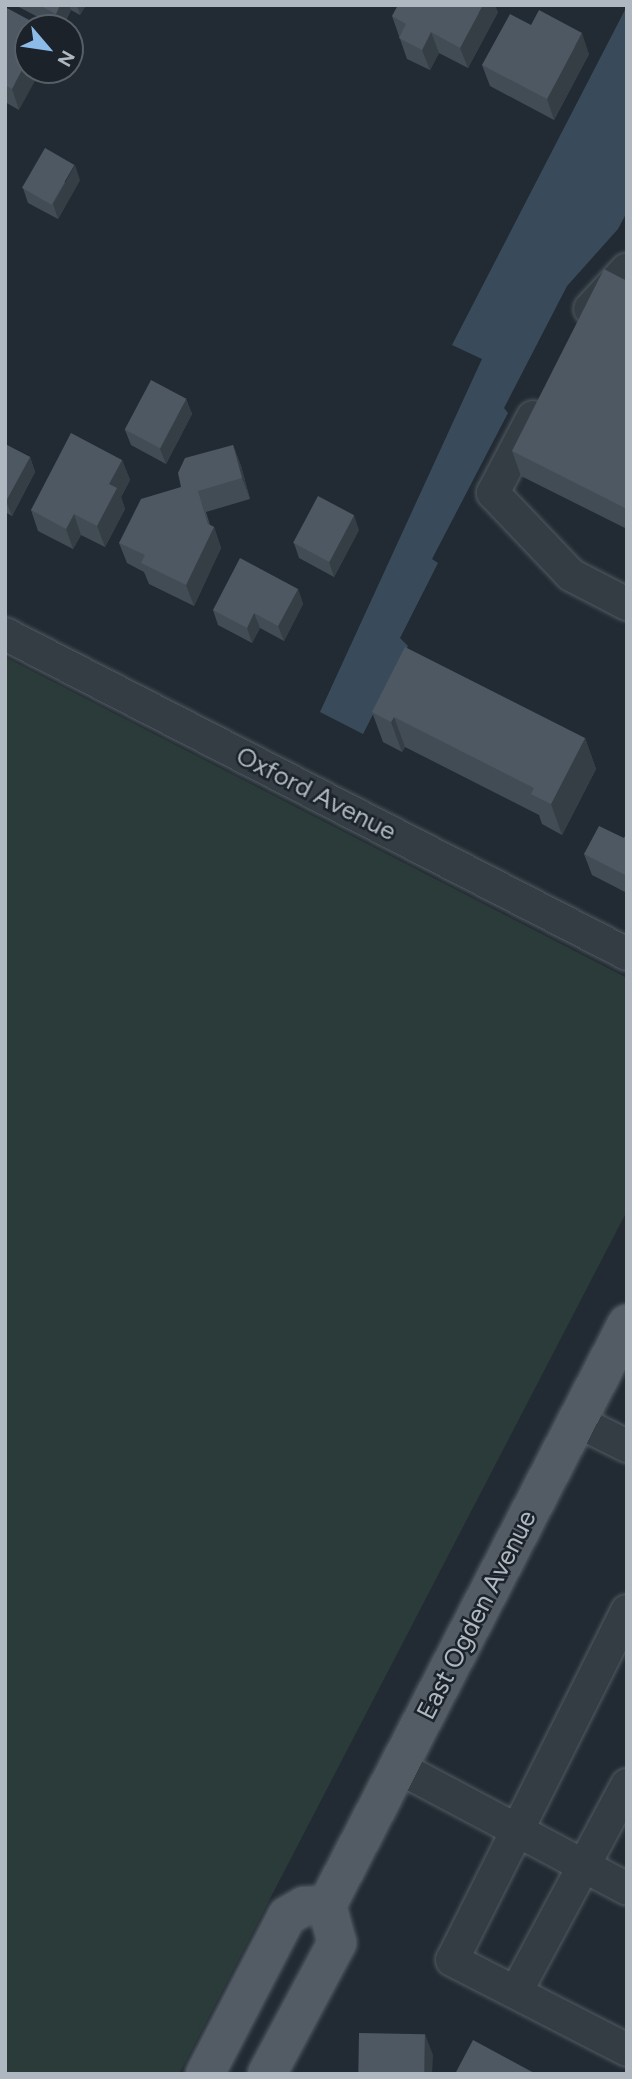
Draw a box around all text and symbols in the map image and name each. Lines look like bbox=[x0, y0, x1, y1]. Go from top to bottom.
north arrow bbox=[14, 14, 84, 84]
text: N bbox=[52, 46, 80, 70]
street label: Oxford Avenue bbox=[231, 740, 401, 848]
street label: East Ogden Avenue bbox=[411, 1505, 543, 1725]

